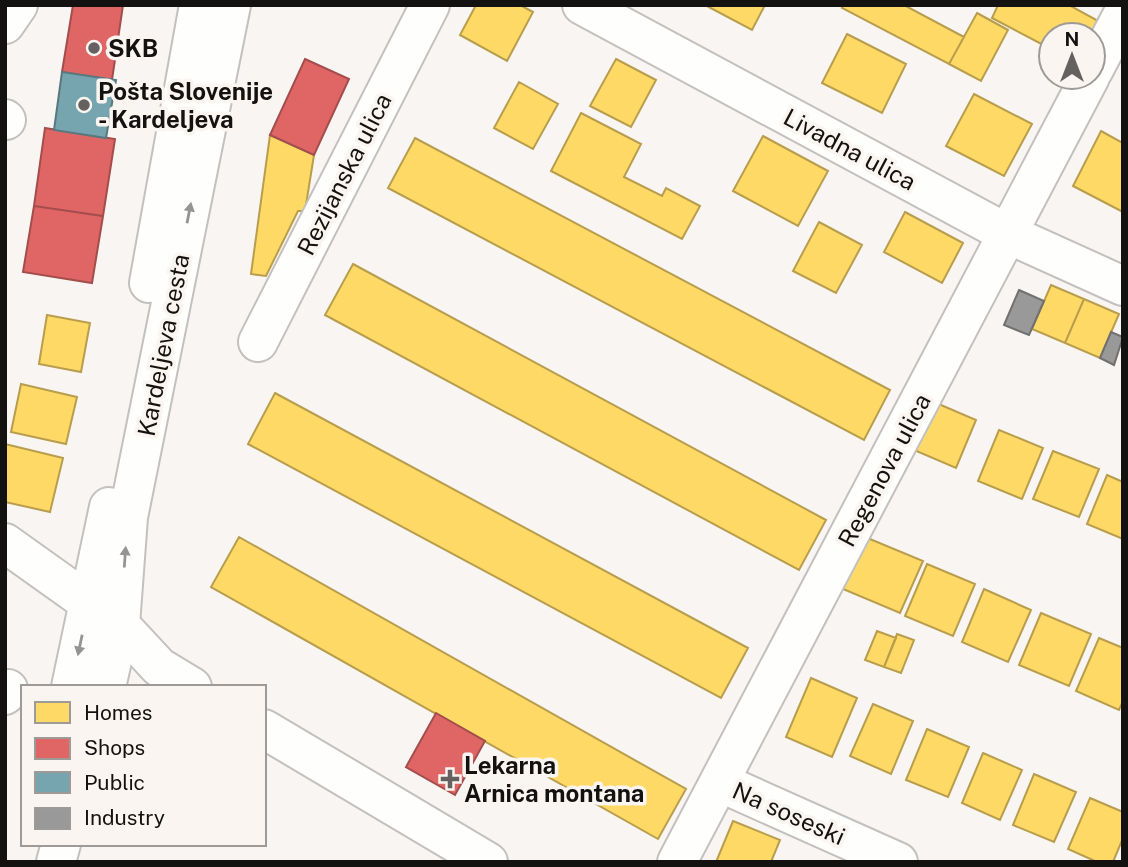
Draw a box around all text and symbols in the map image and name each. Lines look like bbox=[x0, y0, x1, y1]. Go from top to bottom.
north arrow bbox=[1037, 21, 1107, 91]
text: N bbox=[1065, 28, 1079, 50]
place label: SKB bbox=[108, 34, 158, 62]
marker: SKB bbox=[86, 40, 102, 56]
place label: Pošta Slovenije - Kardeljeva bbox=[98, 77, 273, 133]
street label: Rezijanska ulica bbox=[291, 88, 397, 260]
marker: Pošta Slovenije - Kardeljeva bbox=[76, 97, 92, 113]
street label: Livadna ulica bbox=[779, 102, 921, 196]
one-way arrow bbox=[184, 202, 195, 224]
street label: Kardeljeva cesta bbox=[132, 252, 194, 438]
street label: Regenova ulica bbox=[832, 389, 936, 551]
one-way arrow bbox=[120, 546, 131, 568]
one-way arrow bbox=[75, 634, 86, 656]
legend bbox=[21, 685, 266, 846]
text: Homes bbox=[84, 700, 152, 725]
text: Shops bbox=[84, 735, 145, 760]
place label: Lekarna Arnica montana bbox=[464, 751, 644, 807]
text: Public bbox=[84, 770, 145, 795]
marker: Lekarna Arnica montana bbox=[442, 771, 458, 787]
street label: Na soseski bbox=[729, 776, 849, 850]
text: Industry bbox=[84, 805, 165, 830]

